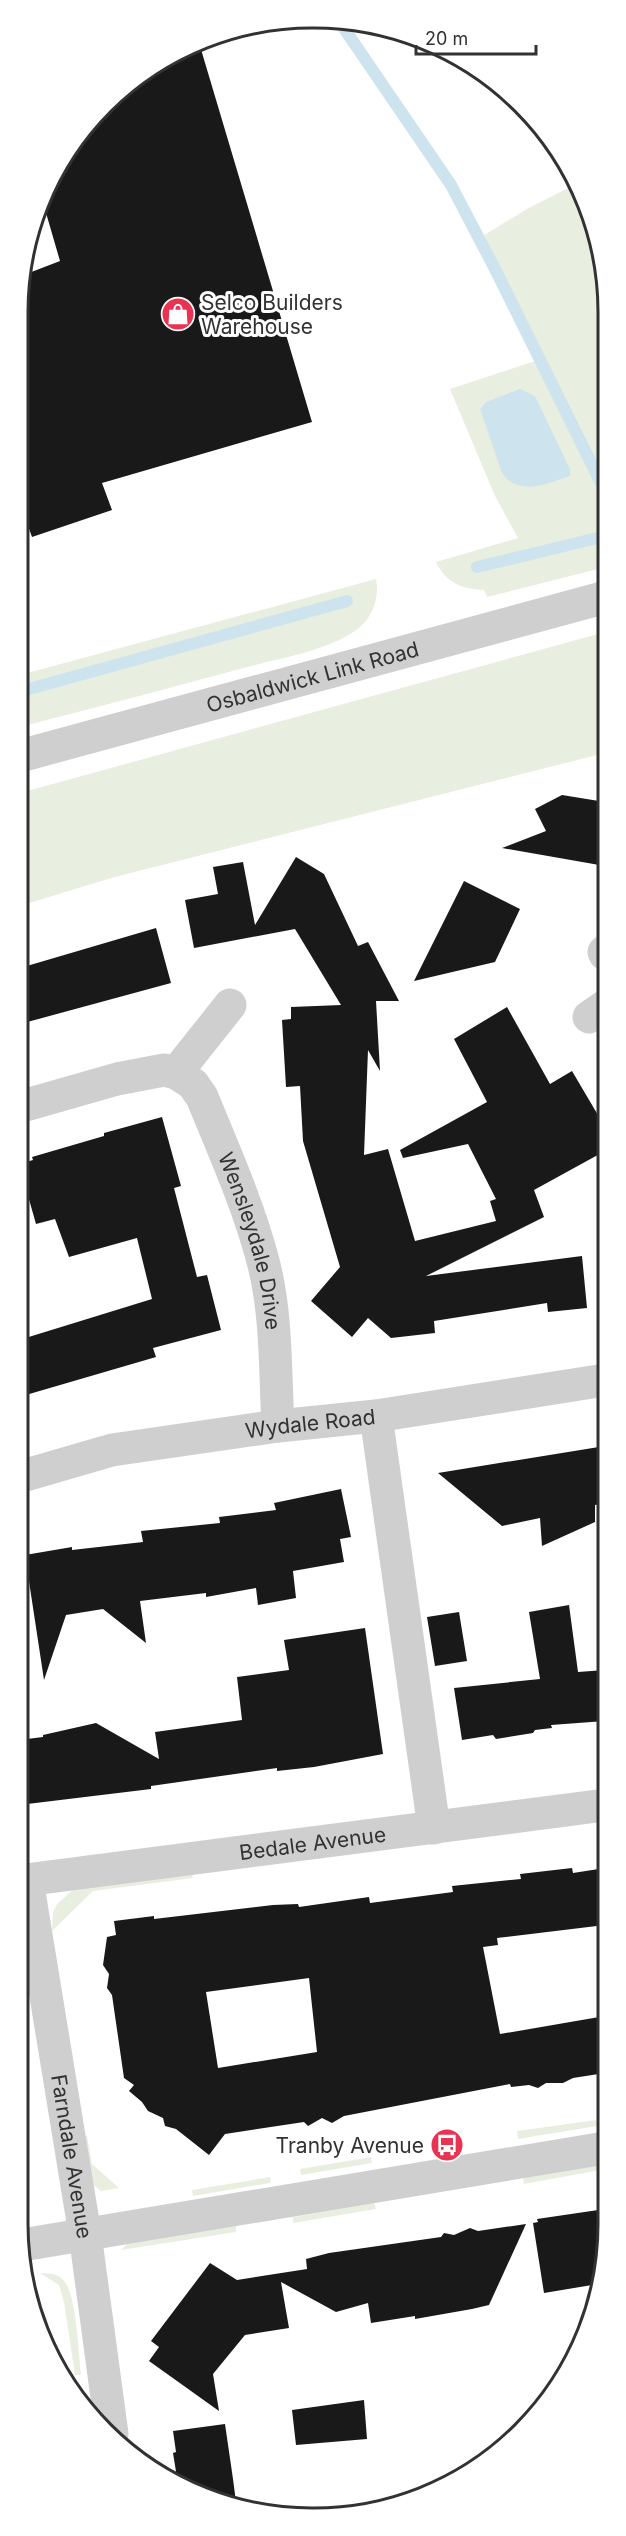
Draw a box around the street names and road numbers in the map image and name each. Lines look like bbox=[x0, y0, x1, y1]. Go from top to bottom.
street label: Osbaldwick Link Road bbox=[203, 636, 421, 717]
street label: Wensleydale Drive bbox=[214, 1149, 286, 1331]
street label: Wydale Road bbox=[244, 1404, 377, 1443]
street label: Bedale Avenue bbox=[238, 1821, 387, 1865]
street label: Farndale Avenue bbox=[47, 2072, 98, 2240]

